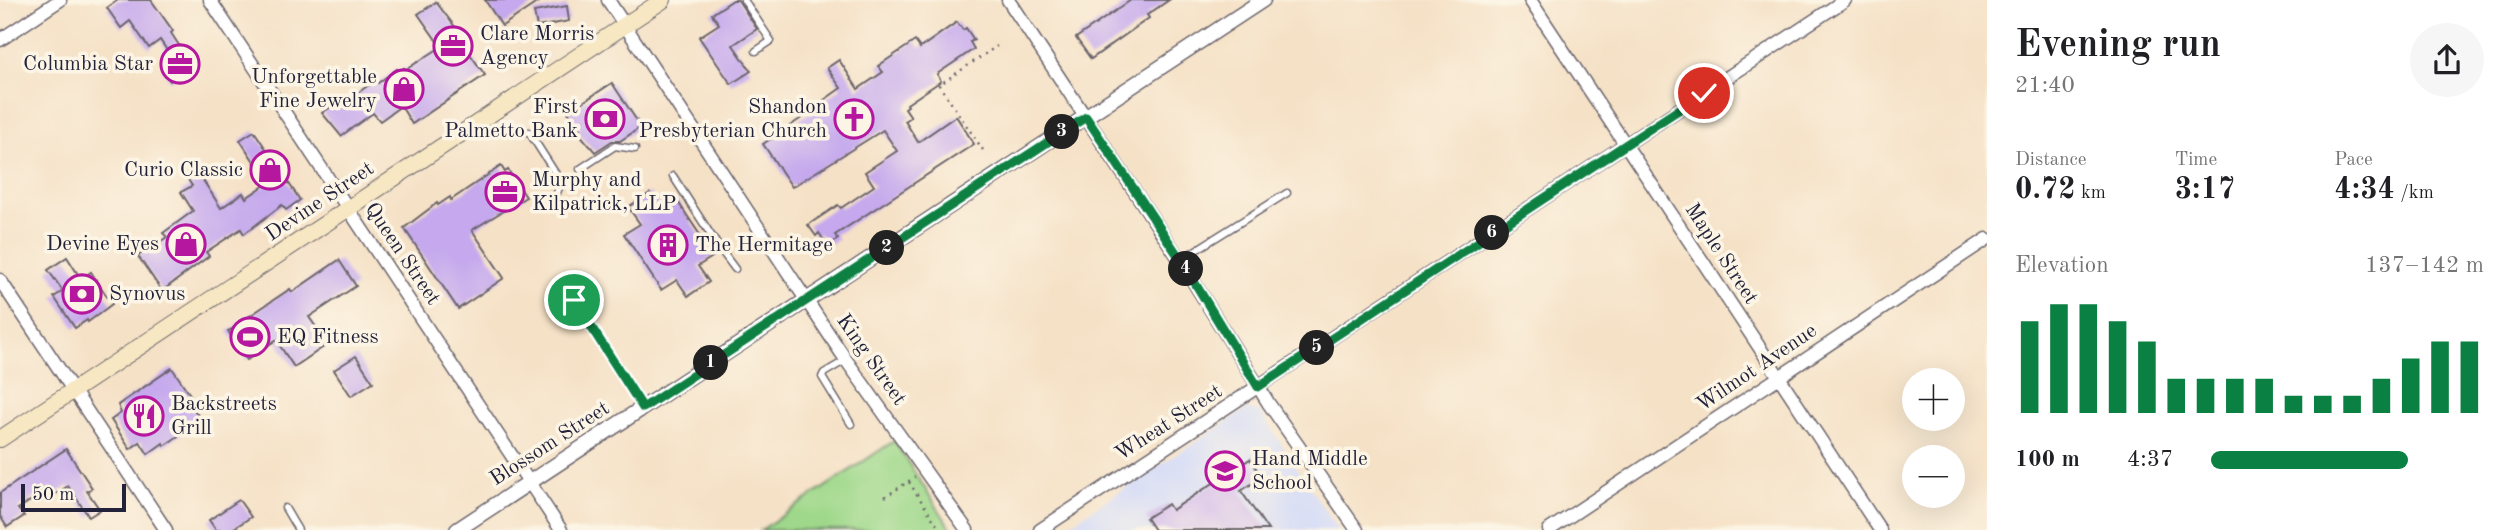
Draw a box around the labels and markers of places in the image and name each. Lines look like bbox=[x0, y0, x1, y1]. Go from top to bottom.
place label: Clare Morris Agency bbox=[480, 24, 594, 69]
office icon: Clare Morris Agency bbox=[432, 25, 474, 67]
office icon: Columbia Star bbox=[159, 43, 201, 85]
place label: Columbia Star bbox=[23, 54, 153, 75]
pin bbox=[1674, 63, 1734, 123]
place label: Unforgettable Fine Jewelry bbox=[251, 67, 377, 112]
shop icon: Unforgettable Fine Jewelry bbox=[383, 68, 425, 110]
place label: First Palmetto Bank bbox=[444, 97, 578, 142]
place label: Shandon Presbyterian Church bbox=[639, 97, 827, 142]
bank icon: First Palmetto Bank bbox=[584, 98, 626, 140]
church icon: Shandon Presbyterian Church bbox=[833, 98, 875, 140]
pin: 3 bbox=[1044, 114, 1080, 150]
shop icon: Curio Classic bbox=[249, 149, 291, 191]
place label: Curio Classic bbox=[124, 160, 243, 181]
place label: Murphy and Kilpatrick, LLP bbox=[532, 170, 676, 215]
office icon: Murphy and Kilpatrick, LLP bbox=[484, 171, 526, 213]
pin: 6 bbox=[1474, 216, 1510, 250]
shop icon: Devine Eyes bbox=[165, 223, 207, 265]
building icon: The Hermitage bbox=[647, 224, 689, 266]
pin: 2 bbox=[870, 230, 904, 266]
place label: Devine Eyes bbox=[46, 234, 159, 255]
place label: The Hermitage bbox=[695, 235, 833, 256]
pin: 4 bbox=[1168, 252, 1204, 286]
pin bbox=[544, 270, 604, 330]
bank icon: Synovus bbox=[61, 273, 103, 315]
place label: Synovus bbox=[109, 284, 185, 305]
sports icon: EQ Fitness bbox=[229, 316, 271, 358]
place label: EQ Fitness bbox=[277, 327, 379, 348]
pin: 5 bbox=[1300, 330, 1334, 366]
pin: 1 bbox=[694, 346, 728, 380]
place label: Backstreets Grill bbox=[171, 394, 277, 439]
restaurant icon: Backstreets Grill bbox=[123, 395, 165, 437]
place label: Hand Middle School bbox=[1252, 449, 1368, 494]
school or university icon: Hand Middle School bbox=[1204, 450, 1246, 492]

